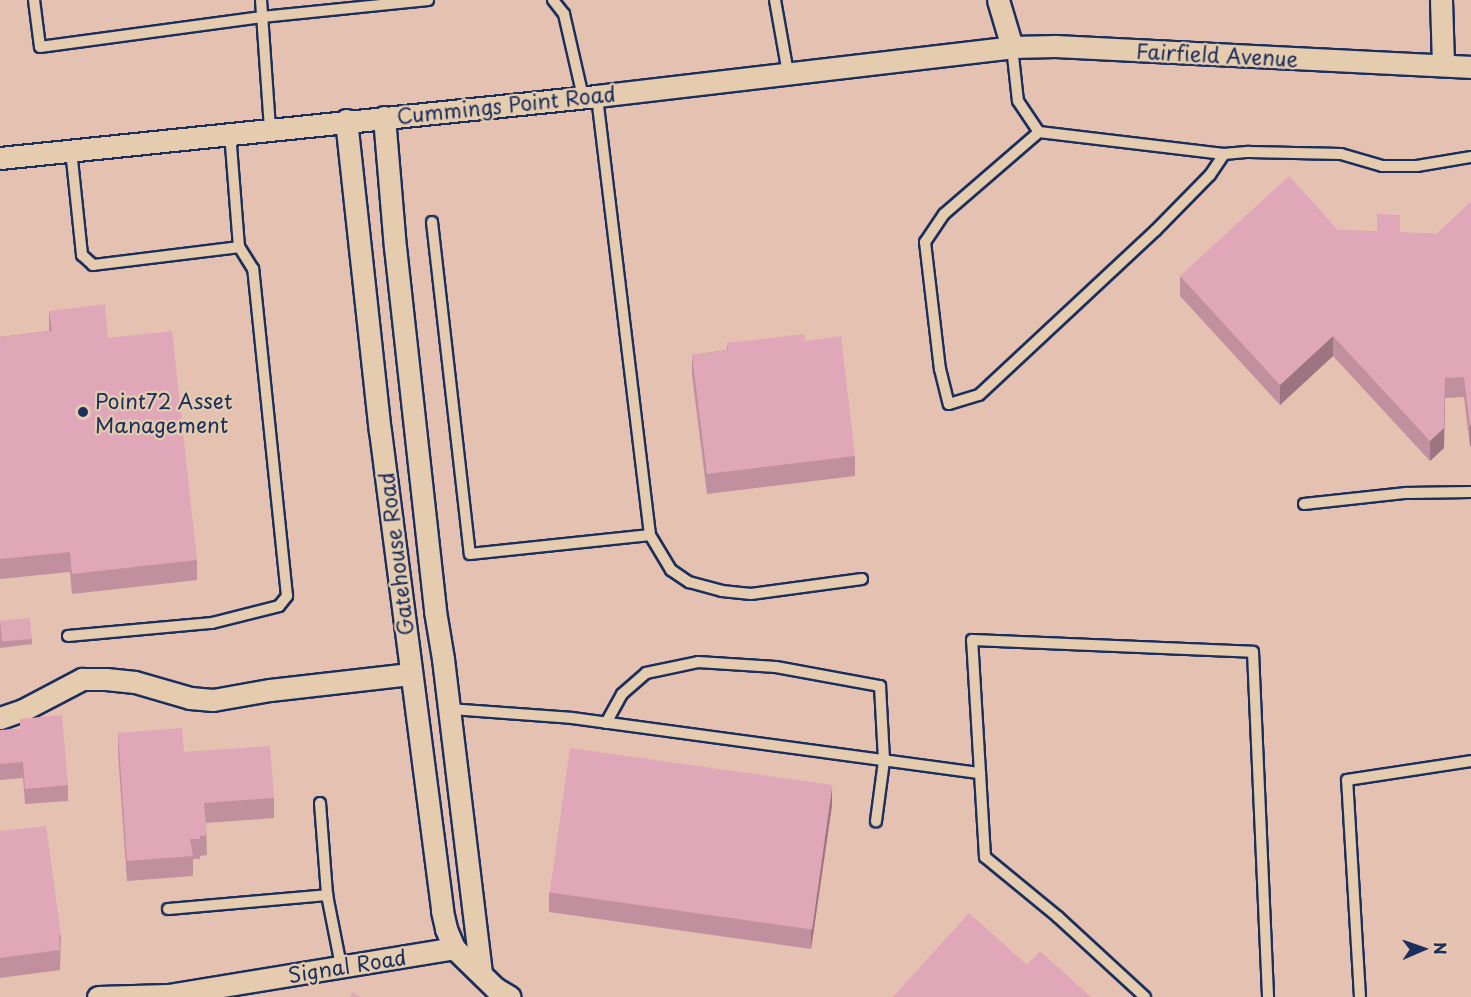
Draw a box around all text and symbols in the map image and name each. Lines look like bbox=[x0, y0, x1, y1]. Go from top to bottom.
street label: Fairfield Avenue bbox=[1136, 37, 1298, 71]
street label: Cummings Point Road bbox=[395, 80, 617, 128]
place label: Point72 Asset Management bbox=[95, 387, 235, 437]
marker: Point72 Asset Management bbox=[76, 405, 90, 419]
street label: Gatehouse Road bbox=[372, 471, 418, 637]
north arrow bbox=[1393, 919, 1453, 979]
text: N bbox=[1429, 942, 1453, 955]
street label: Signal Road bbox=[286, 943, 408, 987]

